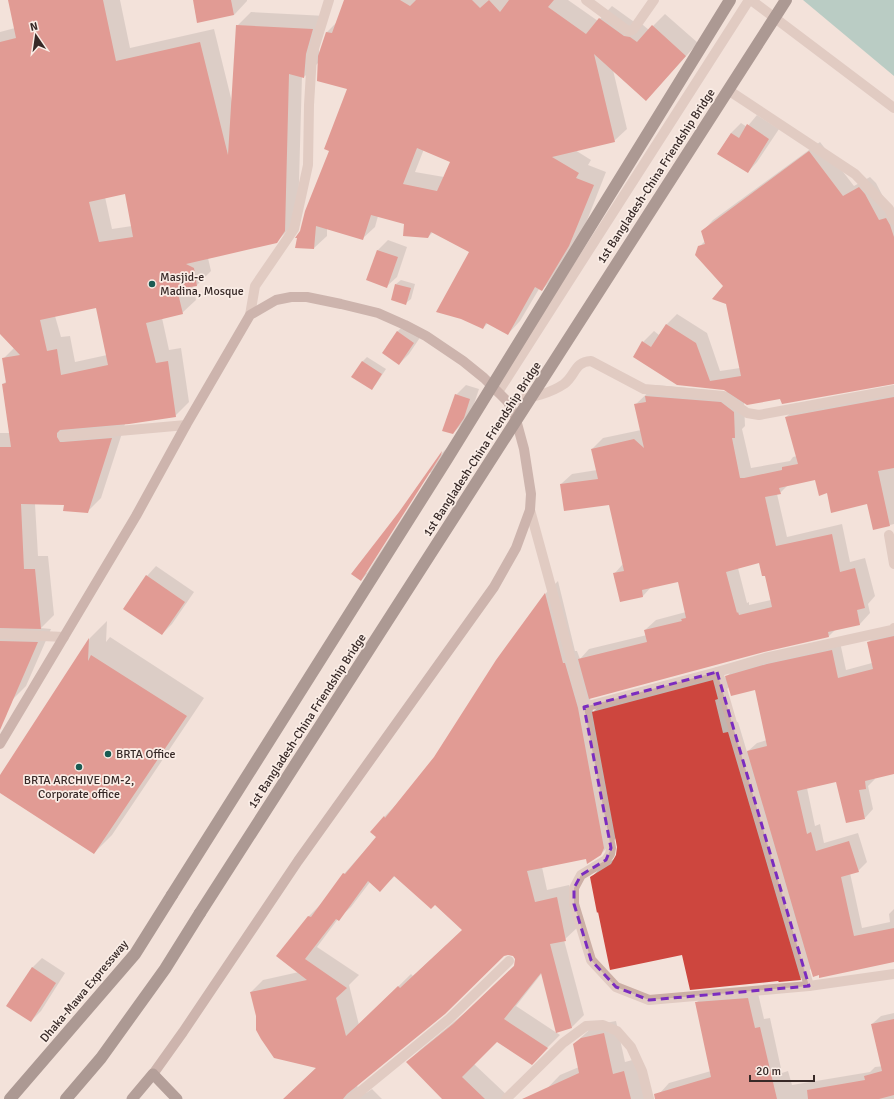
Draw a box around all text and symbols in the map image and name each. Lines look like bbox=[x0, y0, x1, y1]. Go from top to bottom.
north arrow bbox=[16, 16, 56, 56]
text: N bbox=[29, 20, 39, 34]
street label: 1st Bangladesh-China Friendship Bridge bbox=[594, 86, 719, 267]
place label: Masjid-e Madina, Mosque bbox=[160, 270, 244, 299]
marker: Masjid-e Madina, Mosque bbox=[147, 279, 157, 289]
street label: 1st Bangladesh-China Friendship Bridge bbox=[420, 359, 545, 540]
street label: 1st Bangladesh-China Friendship Bridge bbox=[245, 631, 370, 812]
place label: BRTA Office bbox=[116, 747, 176, 762]
marker: BRTA Office bbox=[103, 749, 113, 759]
marker: BRTA ARCHIVE DM-2, Corporate office bbox=[74, 762, 84, 772]
place label: BRTA ARCHIVE DM-2, Corporate office bbox=[24, 773, 134, 802]
street label: Dhaka-Mawa Expressway bbox=[37, 937, 132, 1046]
scale bar bbox=[750, 1057, 814, 1083]
text: 20 m bbox=[756, 1064, 781, 1079]

